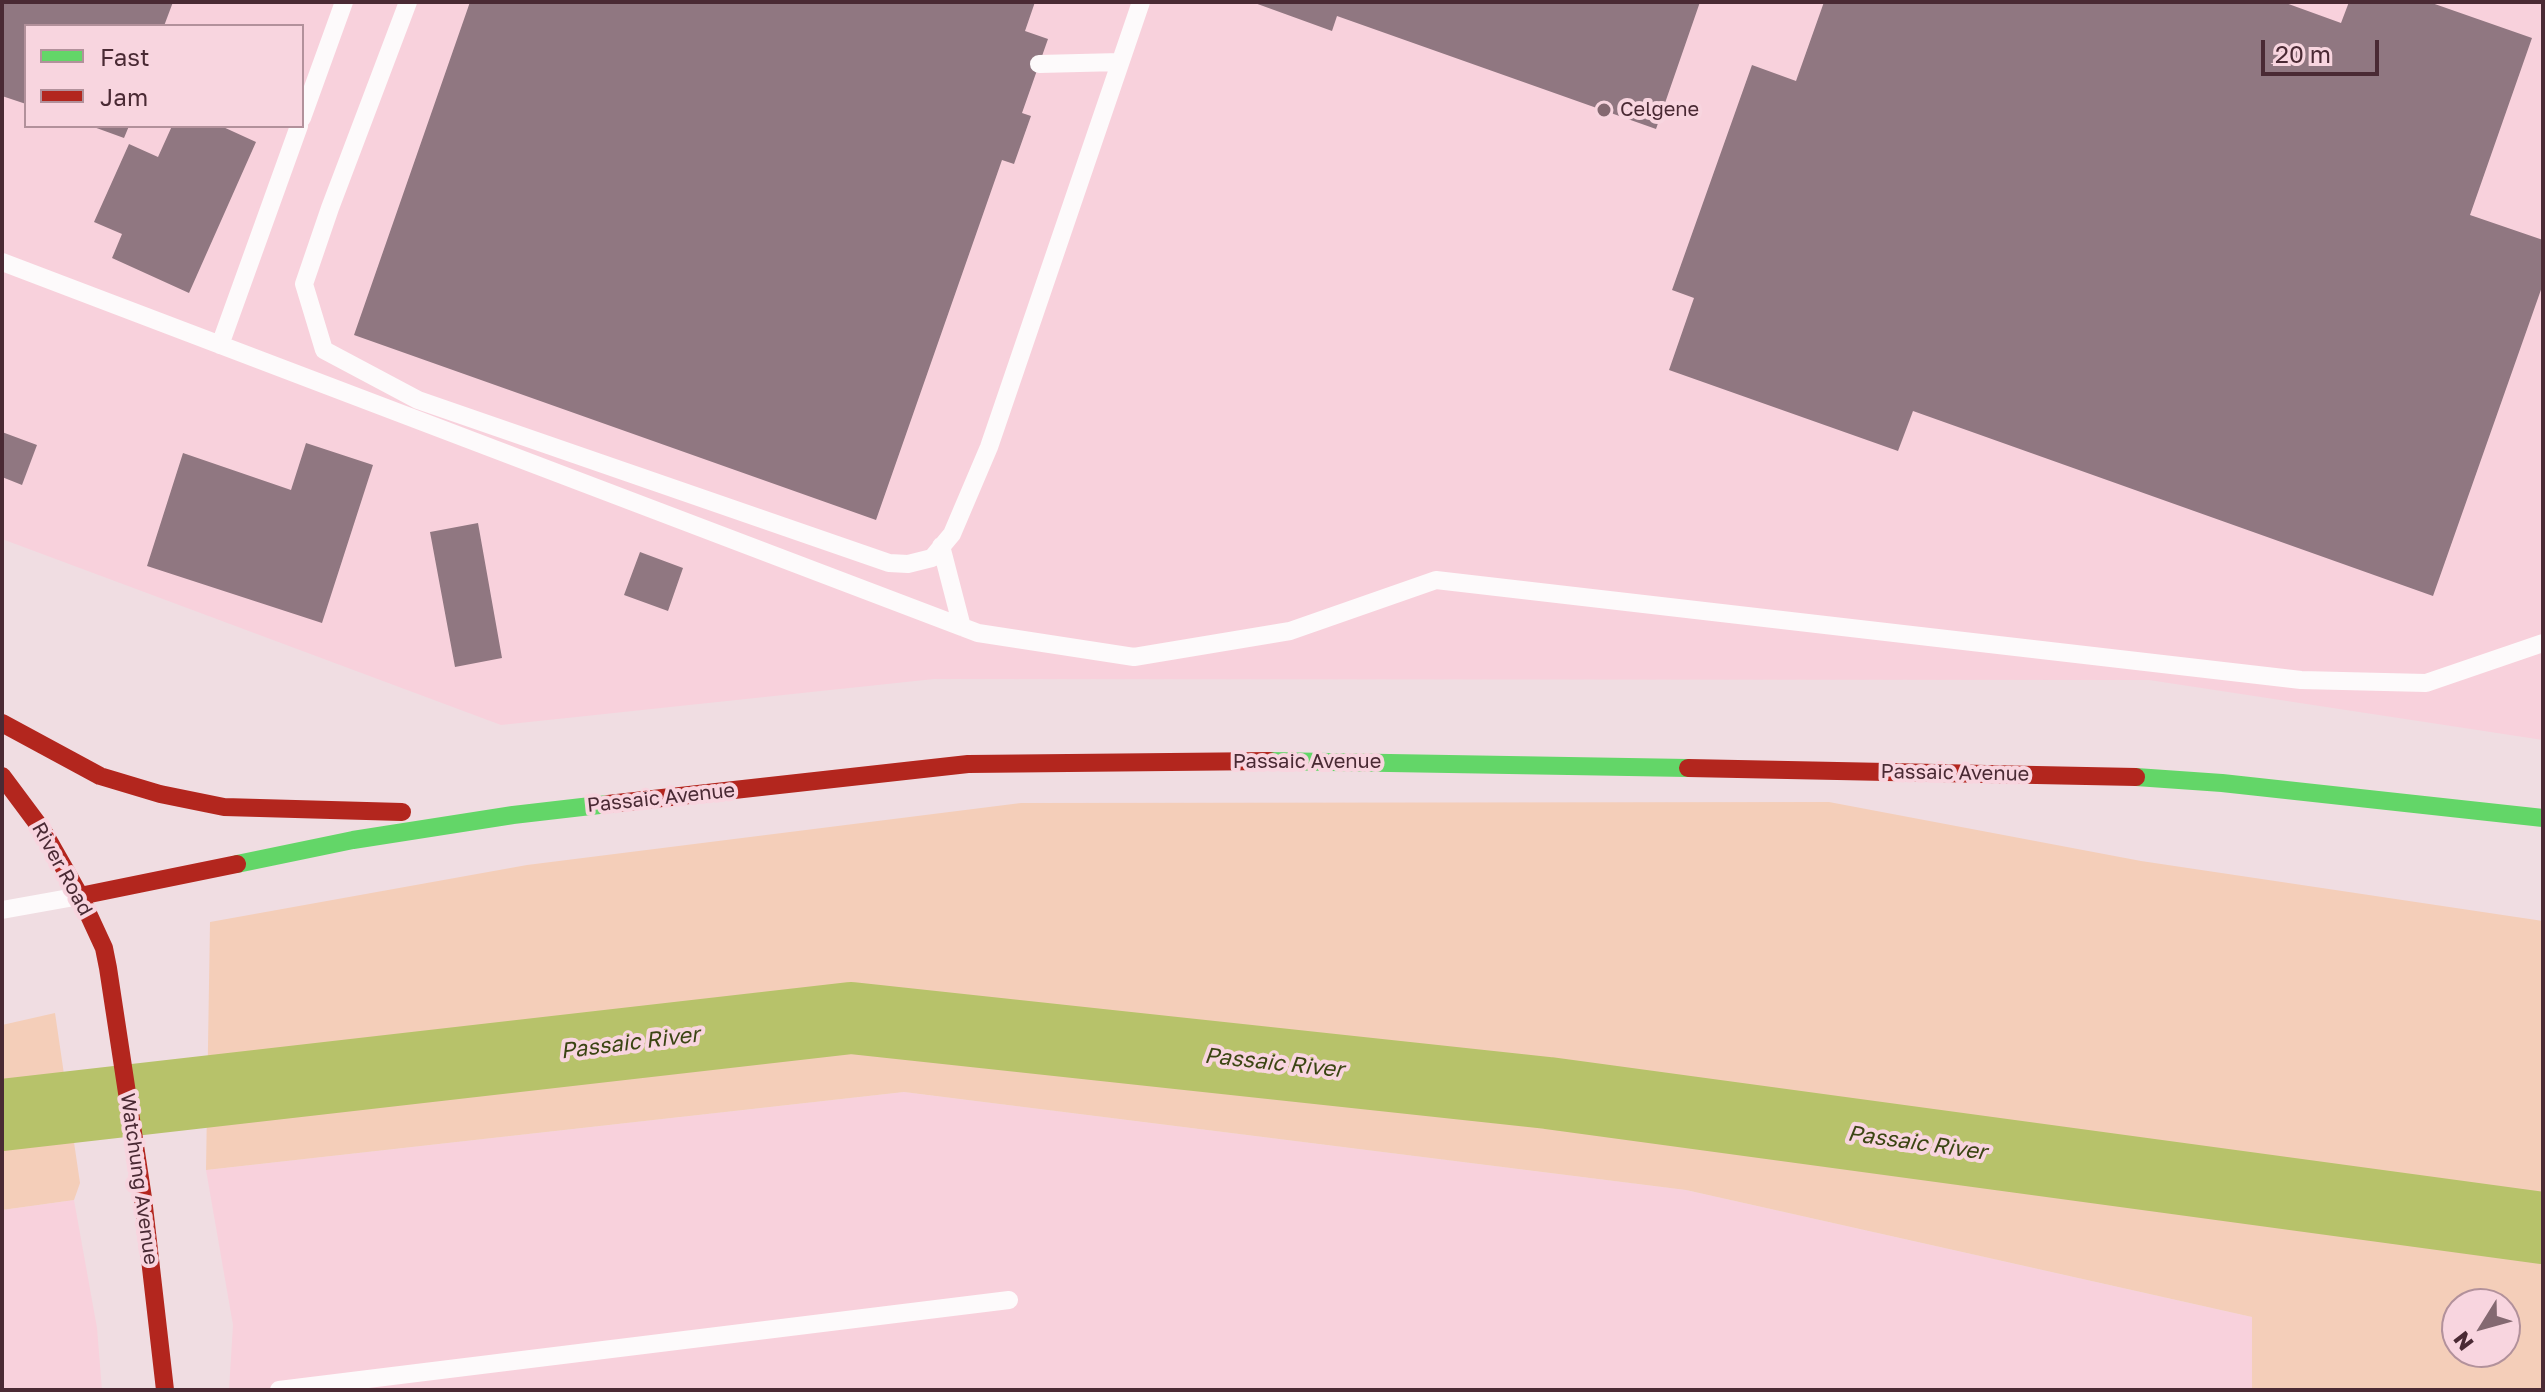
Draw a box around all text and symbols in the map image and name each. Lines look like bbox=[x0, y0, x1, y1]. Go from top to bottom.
legend bbox=[24, 24, 304, 128]
scale bar bbox=[2265, 24, 2383, 74]
text: 20 m bbox=[2275, 39, 2331, 68]
text: Fast bbox=[100, 42, 150, 71]
text: Jam bbox=[100, 82, 148, 111]
place label: Celgene bbox=[1620, 98, 1699, 122]
marker: Celgene bbox=[1595, 101, 1613, 119]
street label: Passaic Avenue bbox=[1233, 750, 1381, 774]
street label: Passaic Avenue bbox=[1881, 760, 2029, 786]
street label: Passaic Avenue bbox=[586, 778, 736, 818]
street label: River Road bbox=[26, 818, 98, 920]
water label: Passaic River bbox=[559, 1021, 701, 1065]
water label: Passaic River bbox=[1203, 1043, 1345, 1083]
street label: Watchung Avenue bbox=[115, 1092, 163, 1266]
water label: Passaic River bbox=[1846, 1120, 1988, 1166]
north arrow bbox=[2441, 1288, 2521, 1368]
text: N bbox=[2447, 1327, 2479, 1356]

